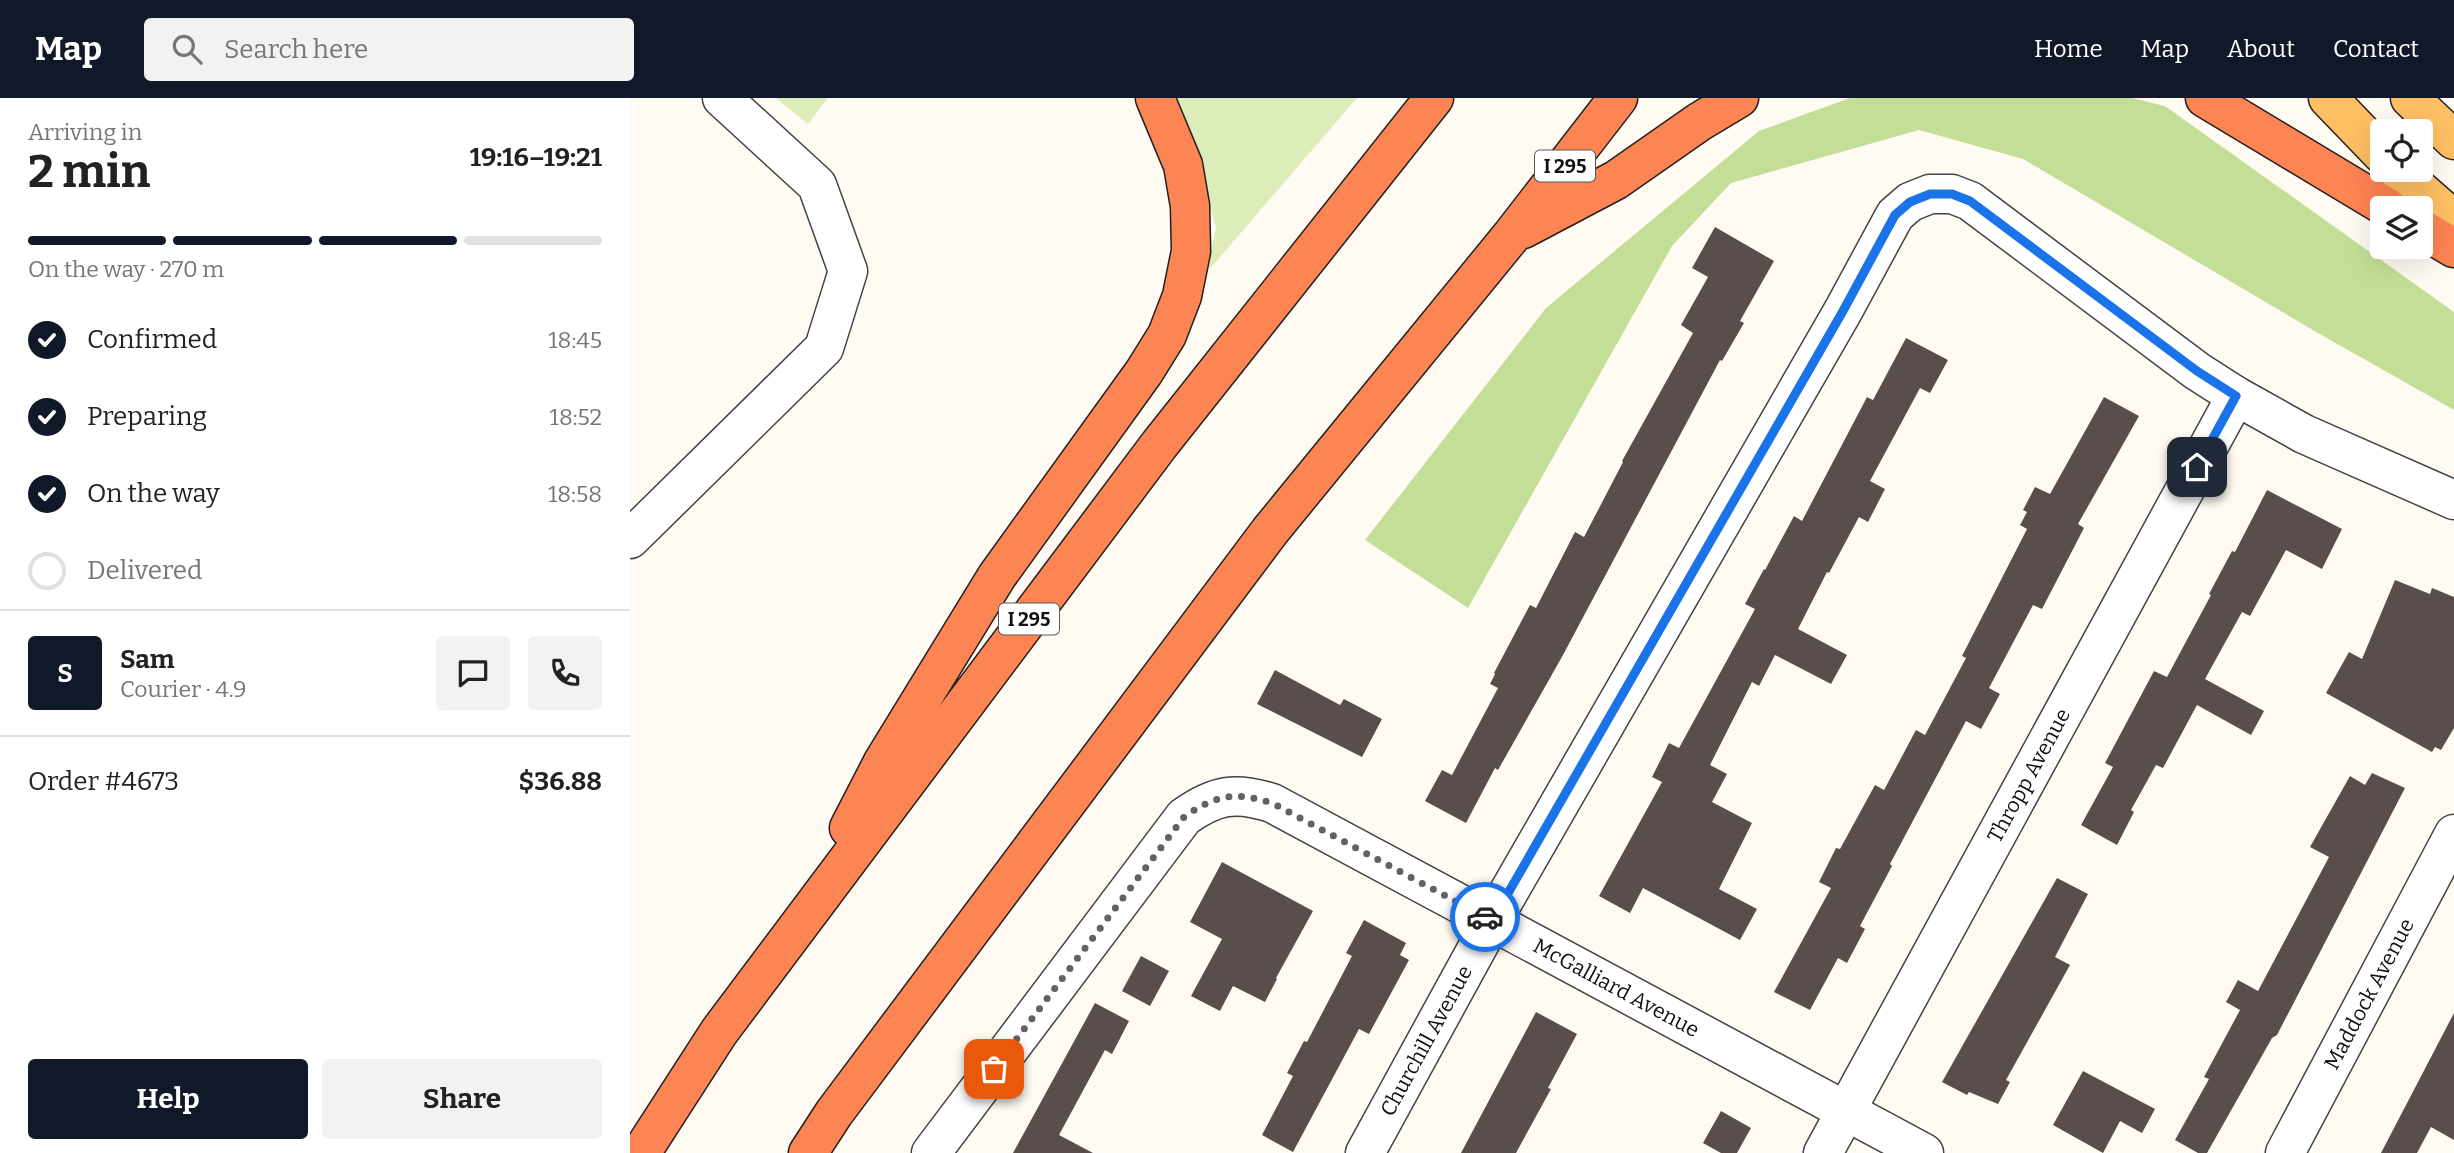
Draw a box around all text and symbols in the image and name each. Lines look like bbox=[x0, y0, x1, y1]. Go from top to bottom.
search box bbox=[144, 18, 634, 81]
text: Map bbox=[35, 29, 102, 69]
icon: search bbox=[168, 30, 206, 68]
text: Search here bbox=[224, 34, 368, 65]
text: Home bbox=[2034, 35, 2103, 63]
text: Map bbox=[2141, 35, 2189, 63]
text: About bbox=[2227, 35, 2295, 63]
text: Contact bbox=[2333, 35, 2419, 63]
text: Arriving in bbox=[28, 118, 142, 146]
map controls bbox=[2370, 119, 2433, 259]
button: locate bbox=[2370, 119, 2433, 182]
text: 19:16–19:21 bbox=[470, 142, 602, 173]
text: 2 min bbox=[28, 144, 150, 199]
road number: I 295 bbox=[1535, 150, 1595, 181]
button: layers bbox=[2370, 196, 2433, 259]
text: On the way · 270 m bbox=[28, 255, 224, 283]
icon: check bbox=[28, 321, 66, 359]
text: Confirmed bbox=[87, 324, 217, 355]
text: 18:45 bbox=[548, 326, 602, 354]
icon: check bbox=[28, 398, 66, 436]
text: Preparing bbox=[87, 401, 207, 432]
text: 18:52 bbox=[550, 403, 602, 431]
pin bbox=[2167, 437, 2227, 497]
icon: home bbox=[2178, 448, 2216, 486]
icon: check bbox=[28, 475, 66, 513]
text: On the way bbox=[87, 478, 220, 509]
text: 18:58 bbox=[548, 480, 602, 508]
text: Delivered bbox=[87, 555, 202, 586]
road number: I 295 bbox=[999, 604, 1059, 634]
button: chat bbox=[436, 636, 510, 710]
button: phone bbox=[528, 636, 602, 710]
text: Sam bbox=[120, 644, 175, 675]
text: S bbox=[57, 658, 73, 689]
text: Courier · 4.9 bbox=[120, 675, 247, 703]
street label: Thropp Avenue bbox=[1982, 704, 2076, 847]
text: Order #4673 bbox=[28, 766, 179, 797]
text: $36.88 bbox=[519, 766, 602, 797]
courier bbox=[1450, 882, 1520, 952]
icon: car bbox=[1466, 898, 1504, 936]
street label: Maddock Avenue bbox=[2319, 914, 2420, 1074]
street label: McGalliard Avenue bbox=[1529, 933, 1704, 1043]
street label: Churchill Avenue bbox=[1375, 961, 1478, 1121]
pin bbox=[964, 1039, 1024, 1099]
icon: bag bbox=[975, 1050, 1013, 1088]
button: Help bbox=[28, 1059, 308, 1139]
button: Share bbox=[322, 1059, 602, 1139]

